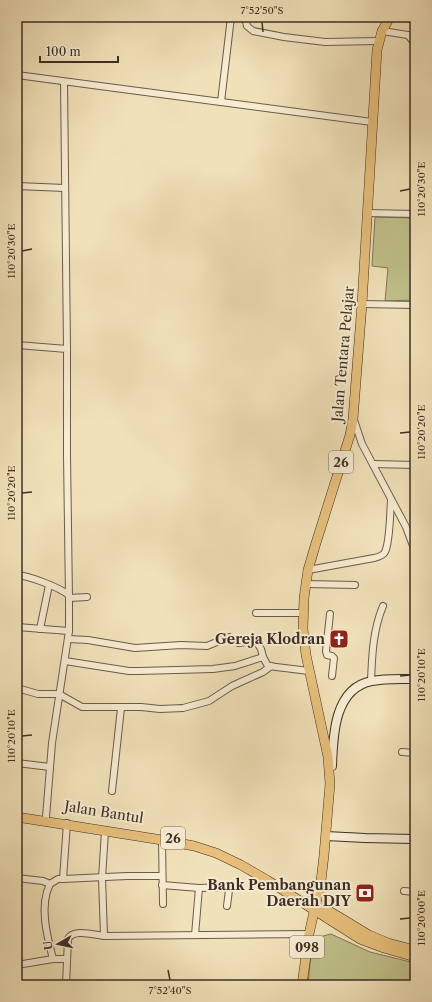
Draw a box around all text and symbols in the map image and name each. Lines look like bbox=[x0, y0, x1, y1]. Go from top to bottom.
text: 7°52'50"S bbox=[240, 4, 284, 17]
scale bar bbox=[40, 38, 118, 64]
text: 100 m bbox=[46, 44, 81, 59]
text: 110°20'30"E bbox=[415, 162, 428, 216]
text: 110°20'30"E bbox=[5, 224, 18, 278]
street label: Jalan Tentara Pelajar bbox=[328, 285, 358, 425]
text: 110°20'20"E bbox=[415, 404, 428, 460]
road number: 26 bbox=[329, 451, 353, 473]
text: 110°20'20"E bbox=[5, 465, 18, 521]
church icon: Gereja Klodran bbox=[328, 628, 350, 650]
place label: Gereja Klodran bbox=[215, 630, 325, 648]
text: 110°20'10"E bbox=[415, 648, 428, 702]
text: 110°20'10"E bbox=[5, 709, 18, 763]
street label: Jalan Bantul bbox=[61, 797, 145, 827]
road number: 26 bbox=[161, 827, 185, 849]
place label: Bank Pembangunan Daerah DIY bbox=[207, 876, 352, 910]
bank icon: Bank Pembangunan Daerah DIY bbox=[354, 882, 376, 904]
text: 110°20'00"E bbox=[415, 890, 428, 946]
north arrow bbox=[38, 924, 78, 964]
road number: 098 bbox=[290, 936, 324, 958]
text: U bbox=[41, 940, 56, 951]
text: 7°52'40"S bbox=[149, 984, 191, 997]

